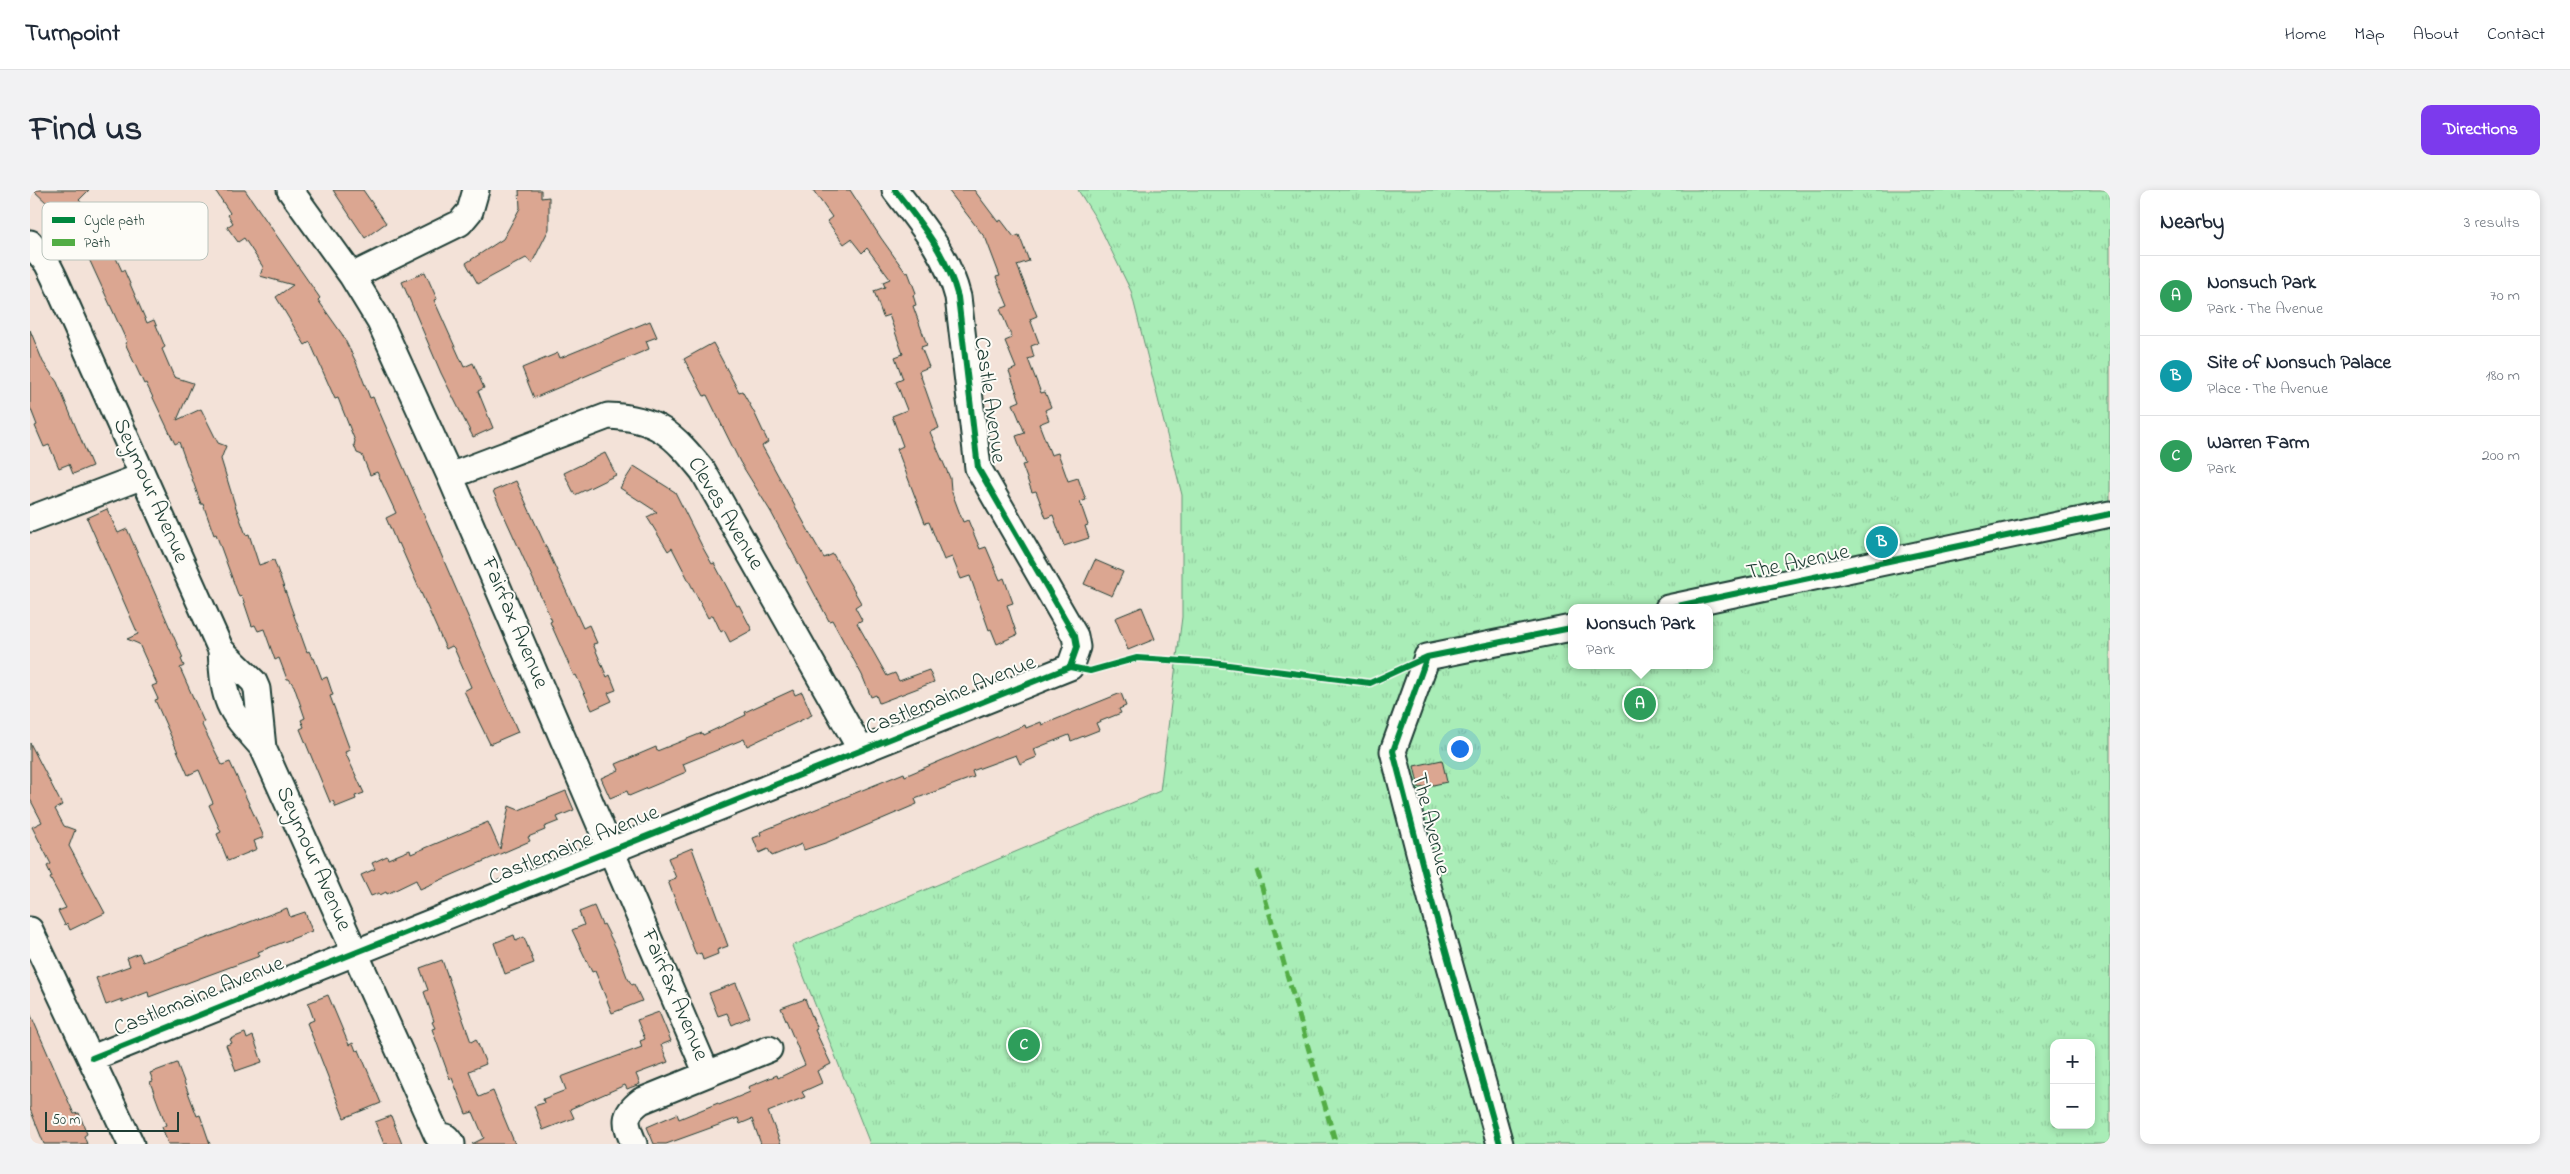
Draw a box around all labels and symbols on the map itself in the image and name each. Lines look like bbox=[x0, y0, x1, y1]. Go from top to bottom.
legend bbox=[42, 202, 208, 260]
text: Cycle path bbox=[84, 211, 145, 233]
text: Path bbox=[84, 233, 110, 254]
street label: Castle Avenue bbox=[964, 335, 1014, 465]
street label: Seymour Avenue bbox=[103, 414, 196, 569]
street label: Cleves Avenue bbox=[679, 451, 772, 577]
pin: B bbox=[1866, 523, 1898, 561]
street label: The Avenue bbox=[1744, 536, 1852, 589]
street label: Fairfax Avenue bbox=[472, 551, 556, 694]
street label: Castlemaine Avenue bbox=[861, 647, 1041, 745]
pin: A bbox=[1624, 685, 1656, 723]
your location bbox=[1447, 736, 1473, 762]
street label: The Avenue bbox=[1402, 770, 1458, 879]
street label: Seymour Avenue bbox=[266, 782, 359, 937]
street label: Castlemaine Avenue bbox=[484, 797, 664, 895]
street label: Fairfax Avenue bbox=[632, 923, 716, 1066]
street label: Castlemaine Avenue bbox=[109, 948, 289, 1046]
pin: C bbox=[1008, 1026, 1040, 1064]
scale bar bbox=[45, 1109, 179, 1132]

